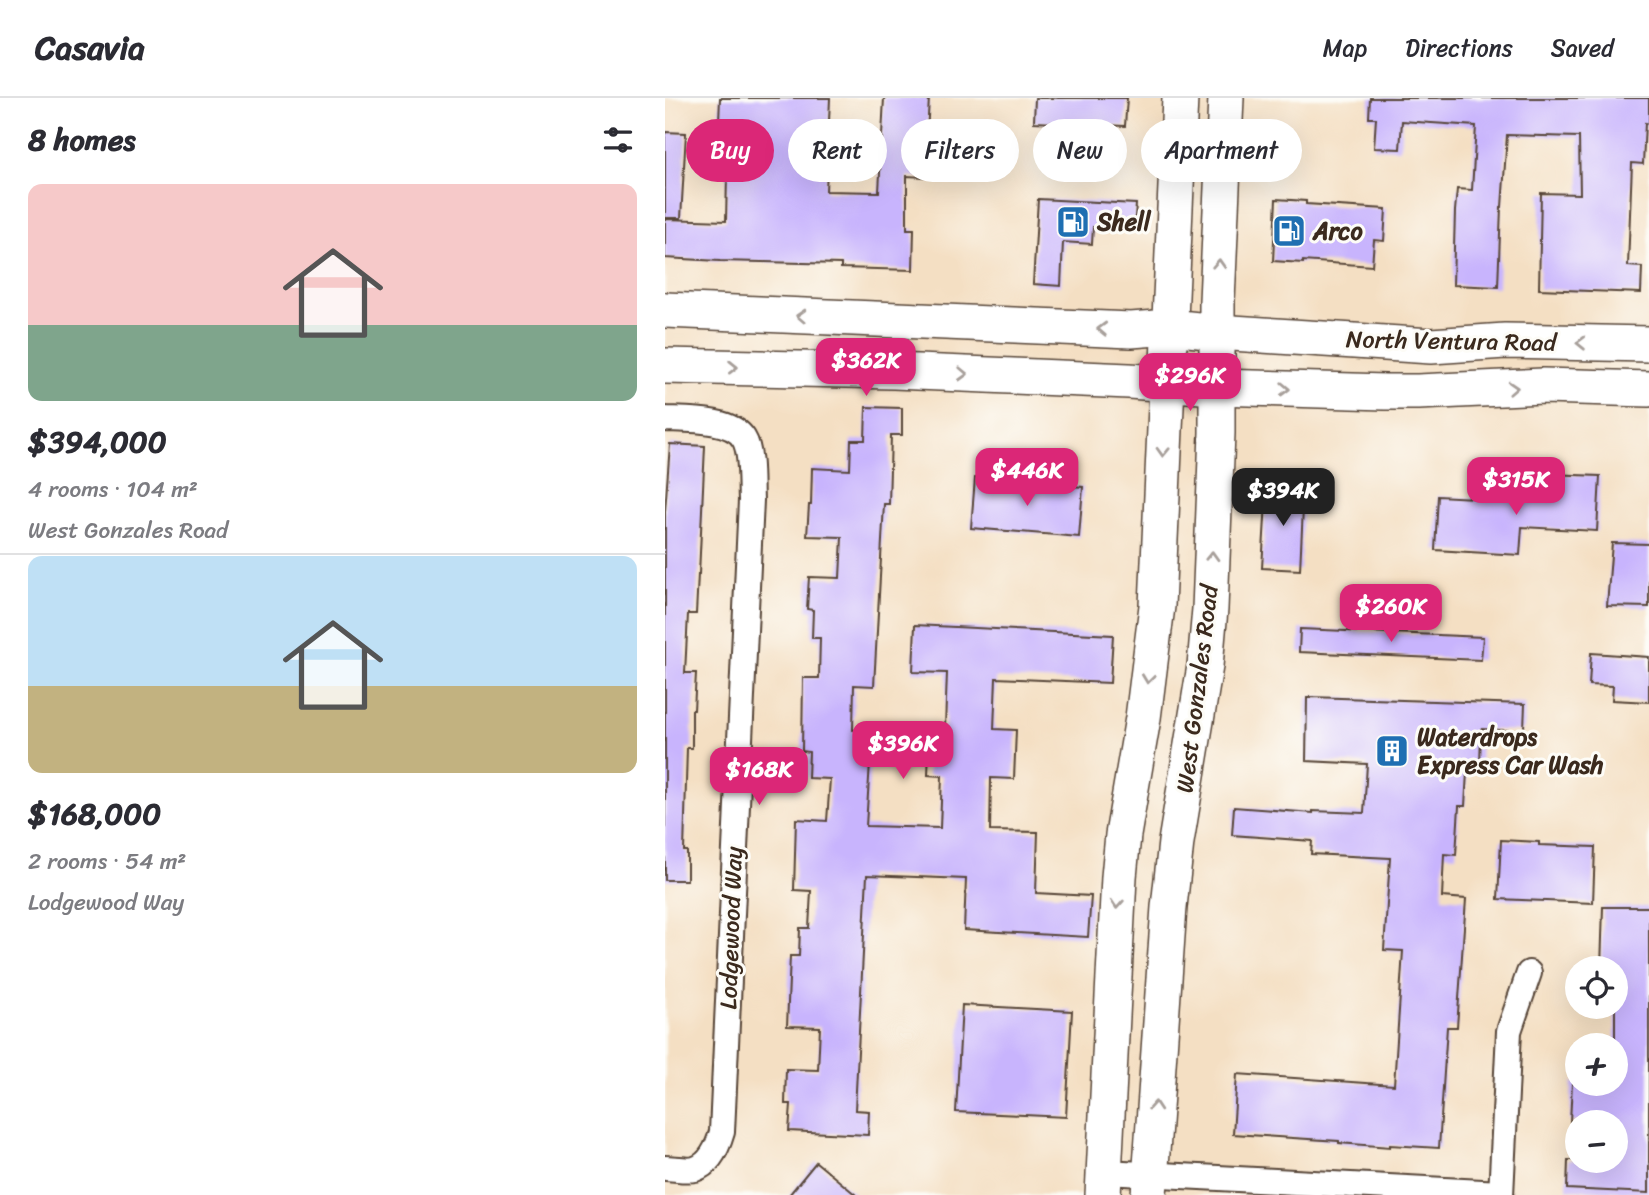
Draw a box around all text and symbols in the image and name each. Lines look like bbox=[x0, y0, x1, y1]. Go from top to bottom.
text: Casavia bbox=[35, 19, 145, 77]
text: Map bbox=[1323, 27, 1367, 69]
text: Directions bbox=[1405, 27, 1513, 69]
text: Saved bbox=[1551, 27, 1614, 69]
text: 8 homes bbox=[28, 113, 136, 167]
chip: Buy bbox=[686, 119, 774, 182]
chip: Rent bbox=[788, 119, 887, 182]
chip: Filters bbox=[901, 119, 1019, 182]
chip: New bbox=[1033, 119, 1127, 182]
chip: Apartment bbox=[1141, 119, 1302, 182]
icon: filters bbox=[599, 121, 637, 159]
place label: Shell bbox=[1096, 201, 1152, 243]
fuel station icon: Shell bbox=[1054, 203, 1092, 241]
place label: Arco bbox=[1312, 210, 1364, 252]
fuel station icon: Arco bbox=[1270, 212, 1308, 250]
icon: home bbox=[270, 230, 396, 356]
one-way arrow bbox=[1211, 258, 1226, 269]
one-way arrow bbox=[795, 308, 806, 323]
street label: North Ventura Road bbox=[1345, 318, 1559, 364]
one-way arrow bbox=[1096, 321, 1107, 336]
one-way arrow bbox=[1575, 335, 1586, 351]
pin: $362K bbox=[817, 338, 915, 398]
text: $362K bbox=[832, 340, 900, 381]
pin: $296K bbox=[1141, 354, 1239, 413]
text: $296K bbox=[1155, 355, 1225, 396]
one-way arrow bbox=[728, 360, 739, 375]
one-way arrow bbox=[957, 366, 968, 381]
one-way arrow bbox=[1507, 380, 1518, 395]
one-way arrow bbox=[1280, 381, 1291, 396]
text: $394,000 bbox=[28, 415, 167, 469]
one-way arrow bbox=[1155, 446, 1170, 457]
pin: $446K bbox=[978, 448, 1076, 508]
text: $446K bbox=[991, 450, 1063, 491]
pin: $315K bbox=[1467, 458, 1565, 517]
text: $315K bbox=[1483, 459, 1549, 500]
pin: $394K bbox=[1234, 468, 1332, 528]
text: 4 rooms · 104 m² bbox=[28, 469, 198, 510]
text: $394K bbox=[1248, 470, 1318, 511]
text: West Gonzales Road bbox=[28, 510, 228, 551]
one-way arrow bbox=[1205, 550, 1220, 561]
street label: West Gonzales Road bbox=[1163, 580, 1231, 795]
pin: $260K bbox=[1342, 584, 1440, 644]
text: $260K bbox=[1356, 586, 1426, 627]
icon: home bbox=[270, 602, 396, 728]
one-way arrow bbox=[1141, 673, 1156, 684]
place label: Waterdrops Express Car Wash bbox=[1417, 716, 1604, 786]
pin: $396K bbox=[854, 722, 952, 781]
text: $396K bbox=[868, 723, 938, 764]
building icon: Waterdrops Express Car Wash bbox=[1373, 732, 1411, 770]
pin: $168K bbox=[710, 748, 808, 807]
text: $168K bbox=[726, 749, 792, 790]
text: $168,000 bbox=[28, 787, 161, 841]
text: 2 rooms · 54 m² bbox=[28, 841, 186, 882]
street label: Lodgewood Way bbox=[707, 845, 755, 1010]
text: Lodgewood Way bbox=[28, 882, 184, 923]
one-way arrow bbox=[1110, 899, 1125, 910]
map controls bbox=[1565, 956, 1628, 1173]
button: locate bbox=[1565, 956, 1628, 1019]
button: + bbox=[1565, 1033, 1628, 1096]
one-way arrow bbox=[1147, 1101, 1162, 1112]
button: − bbox=[1565, 1110, 1628, 1173]

